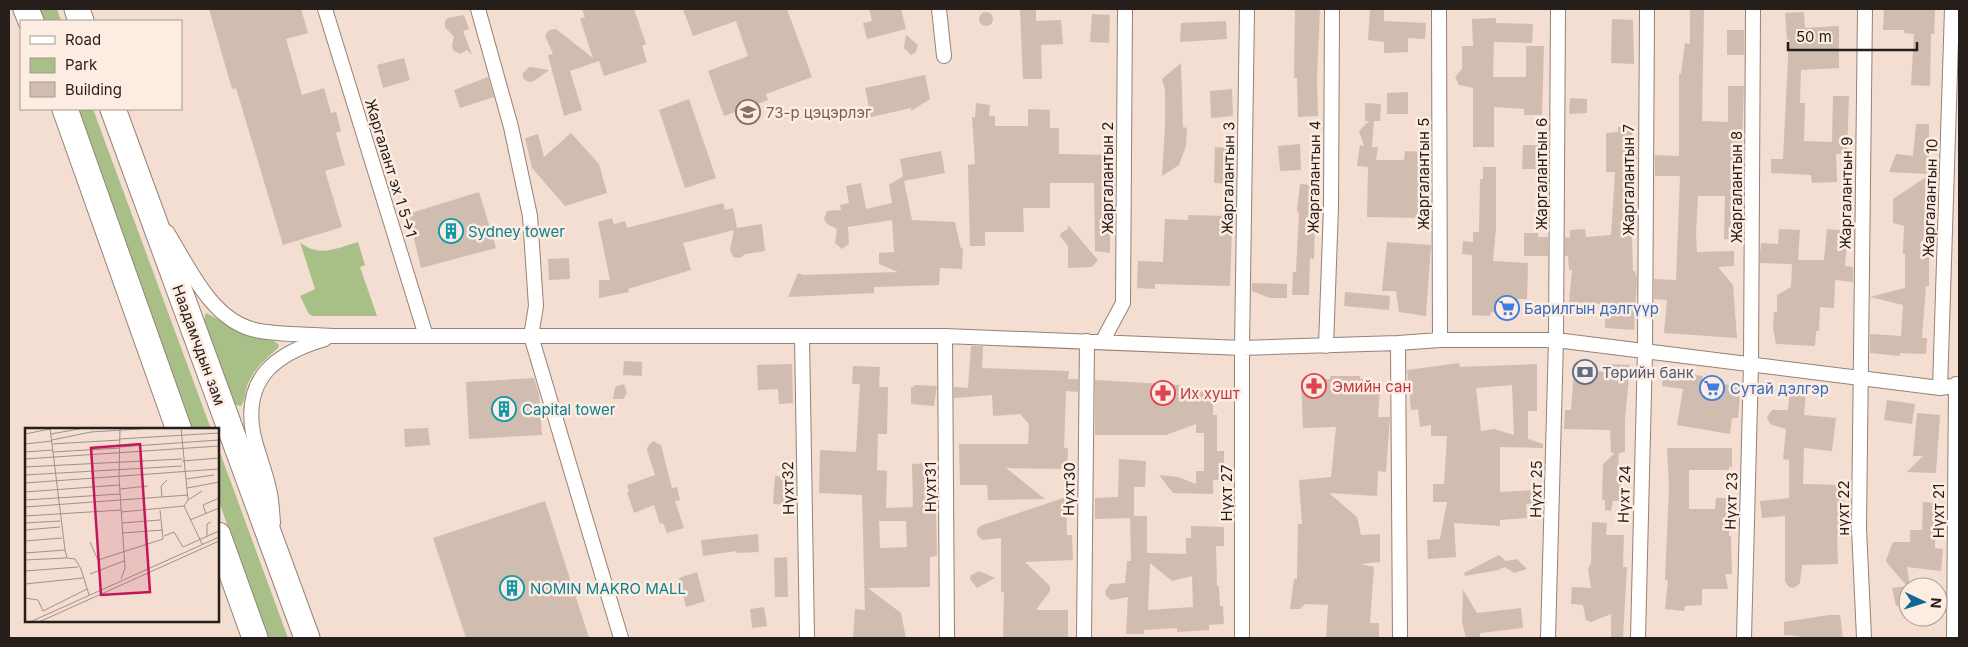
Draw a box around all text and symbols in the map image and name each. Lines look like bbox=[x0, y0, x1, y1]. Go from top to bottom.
legend bbox=[20, 20, 182, 110]
scale bar bbox=[1788, 20, 1917, 52]
text: 50 m bbox=[1796, 27, 1832, 46]
text: Road bbox=[65, 30, 101, 49]
text: Park bbox=[65, 55, 98, 74]
text: Building bbox=[65, 80, 122, 99]
street label: Жаргалант эх 1 5→1 bbox=[361, 97, 421, 239]
school or university icon: 73-р цэцэрлэг bbox=[735, 99, 761, 125]
place label: 73-р цэцэрлэг bbox=[766, 103, 872, 122]
street label: Жаргалантын 5 bbox=[1414, 118, 1433, 230]
street label: Жаргалантын 6 bbox=[1532, 118, 1551, 230]
street label: Жаргалантын 4 bbox=[1304, 120, 1324, 234]
street label: Жаргалантын 2 bbox=[1098, 122, 1117, 234]
street label: Жаргалантын 3 bbox=[1218, 122, 1238, 234]
street label: Жаргалантын 7 bbox=[1619, 124, 1638, 236]
street label: Жаргалантын 8 bbox=[1727, 131, 1746, 243]
street label: Жаргалантын 9 bbox=[1836, 136, 1856, 250]
street label: Жаргалантын 10 bbox=[1918, 138, 1942, 258]
building icon: Sydney tower bbox=[438, 218, 464, 244]
place label: Sydney tower bbox=[468, 222, 565, 241]
street label: Наадамчдын зам bbox=[168, 282, 230, 408]
supermarket icon: Барилгын дэлгүүр bbox=[1494, 295, 1520, 321]
place label: Барилгын дэлгүүр bbox=[1524, 299, 1659, 318]
bank icon: Төрийн банк bbox=[1572, 359, 1598, 385]
place label: Төрийн банк bbox=[1602, 363, 1694, 382]
pharmacy icon: Эмийн сан bbox=[1301, 373, 1327, 399]
supermarket icon: Сутай дэлгэр bbox=[1699, 375, 1725, 401]
place label: Эмийн сан bbox=[1332, 377, 1411, 396]
place label: Сутай дэлгэр bbox=[1730, 379, 1829, 398]
pharmacy icon: Их хушт bbox=[1150, 380, 1176, 406]
place label: Их хушт bbox=[1180, 384, 1240, 403]
building icon: Capital tower bbox=[491, 396, 517, 422]
place label: Capital tower bbox=[522, 400, 616, 419]
inset map bbox=[25, 428, 219, 622]
street label: Нүхт 25 bbox=[1526, 460, 1546, 518]
street label: Нүхт32 bbox=[778, 461, 798, 515]
street label: Нүхт31 bbox=[921, 462, 940, 512]
street label: Нүхт30 bbox=[1059, 462, 1079, 516]
street label: Нүхт 27 bbox=[1217, 465, 1236, 521]
street label: Нүхт 24 bbox=[1613, 465, 1635, 523]
street label: Нүхт 23 bbox=[1720, 472, 1742, 530]
street label: нүхт 22 bbox=[1834, 480, 1853, 536]
street label: Нүхт 21 bbox=[1929, 484, 1948, 538]
building icon: NOMIN MAKRO MALL bbox=[499, 575, 525, 601]
north arrow bbox=[1898, 577, 1948, 627]
place label: NOMIN MAKRO MALL bbox=[530, 579, 686, 598]
text: N bbox=[1928, 597, 1945, 609]

